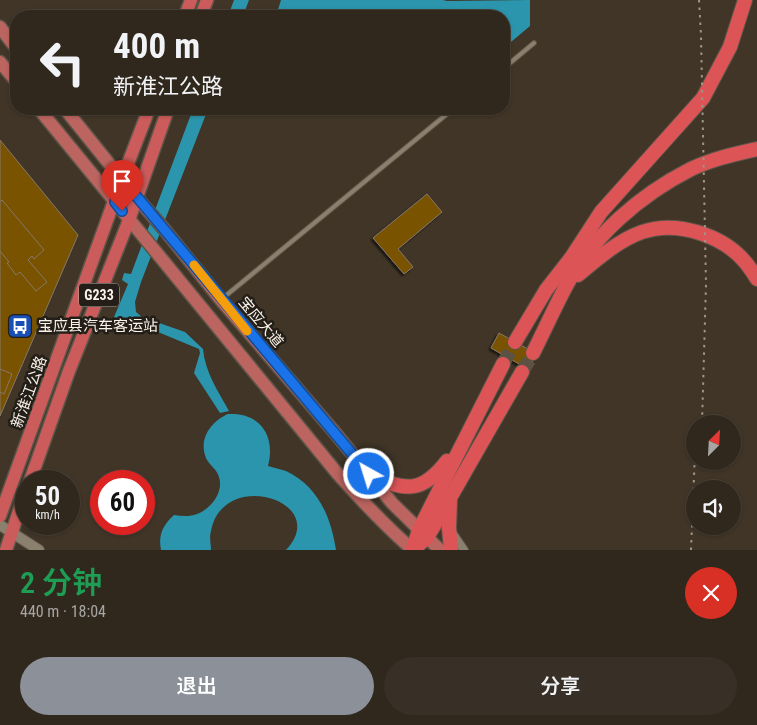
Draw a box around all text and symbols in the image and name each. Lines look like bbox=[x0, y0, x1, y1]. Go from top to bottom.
text: 400 m bbox=[113, 26, 200, 67]
icon: left bbox=[30, 30, 95, 95]
text: 新淮江公路 bbox=[113, 74, 223, 99]
pin bbox=[101, 160, 143, 211]
icon: arrive bbox=[108, 167, 136, 195]
road number: G233 bbox=[79, 284, 119, 306]
street label: 宝应大道 bbox=[235, 293, 287, 351]
bus stop icon: 宝应县汽车客运站 bbox=[7, 313, 33, 339]
place label: 宝应县汽车客运站 bbox=[38, 317, 158, 335]
street label: 新淮江公路 bbox=[8, 354, 50, 430]
north arrow bbox=[686, 415, 741, 470]
map controls bbox=[686, 415, 741, 535]
position arrow bbox=[342, 447, 394, 499]
speed limit sign: 60 bbox=[90, 470, 155, 535]
button: sound bbox=[686, 480, 741, 535]
text: 50 bbox=[35, 482, 60, 511]
text: km/h bbox=[35, 508, 60, 522]
text: 2 分钟 bbox=[20, 565, 102, 600]
button: close bbox=[685, 567, 737, 619]
text: 440 m · 18:04 bbox=[20, 602, 106, 621]
button: 退出 bbox=[20, 657, 374, 715]
button: 分享 bbox=[384, 657, 737, 715]

